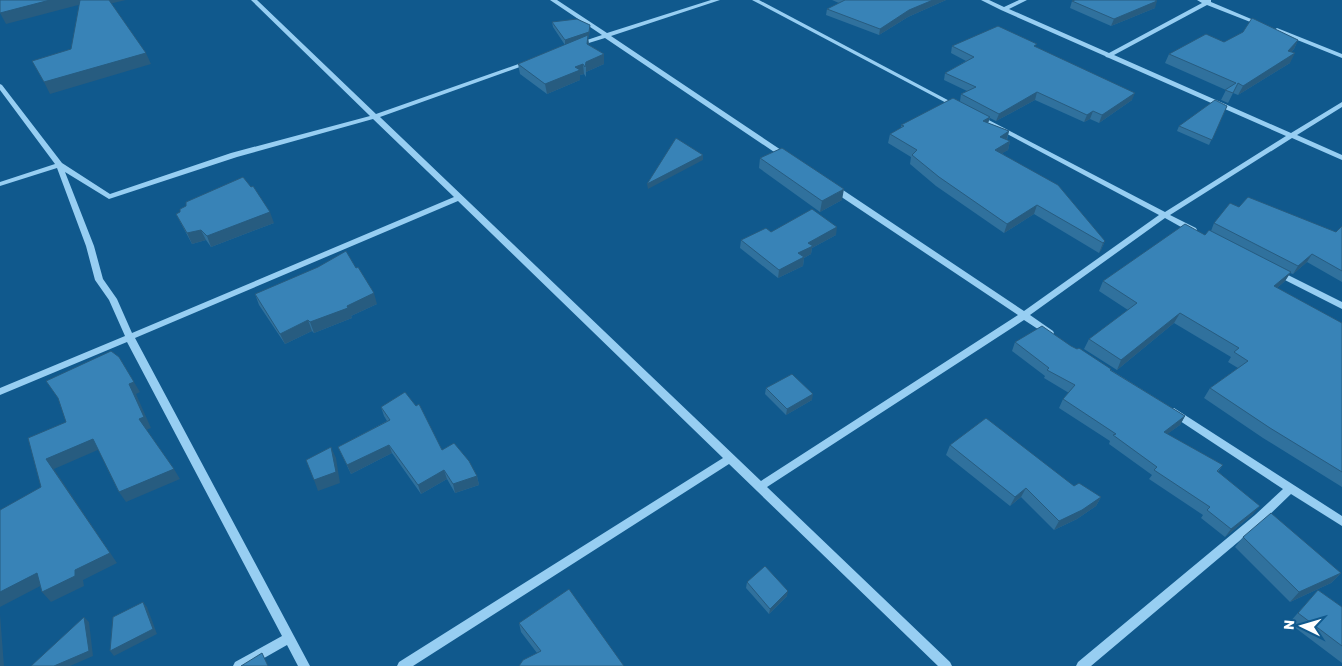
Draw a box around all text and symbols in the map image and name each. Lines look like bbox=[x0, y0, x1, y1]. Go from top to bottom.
north arrow bbox=[1277, 601, 1327, 651]
text: N bbox=[1281, 619, 1298, 631]

